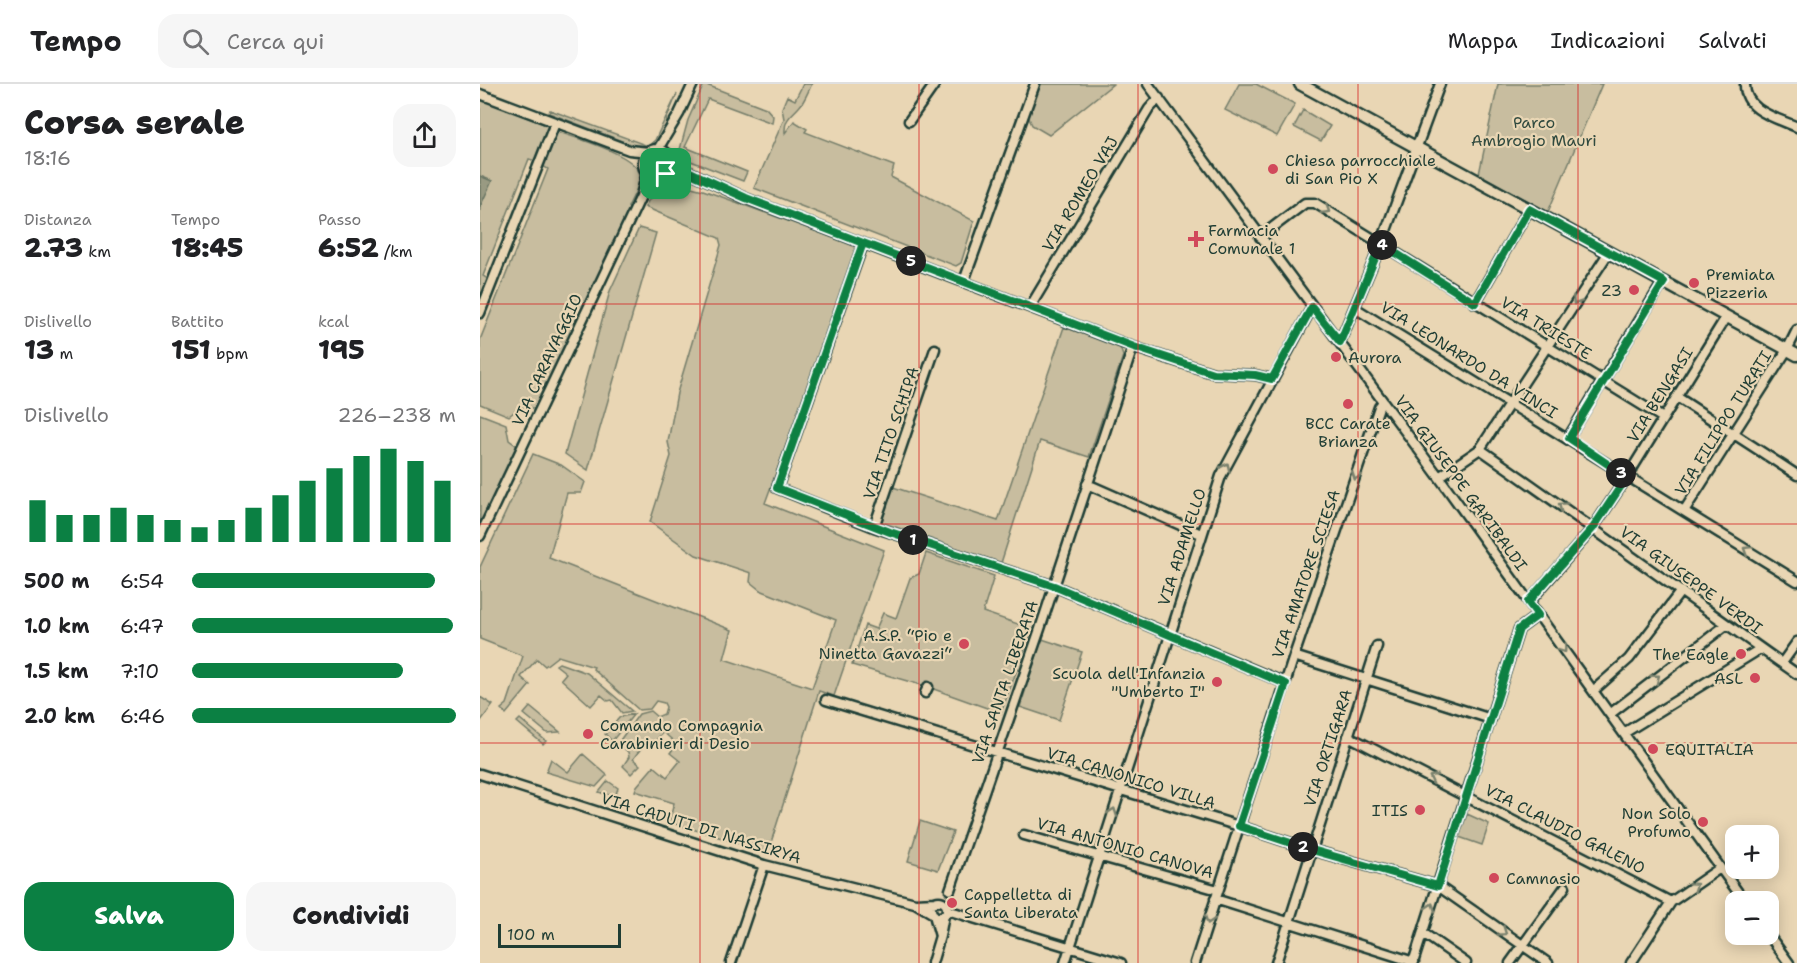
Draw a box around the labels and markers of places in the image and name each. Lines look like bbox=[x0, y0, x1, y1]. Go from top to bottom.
pin bbox=[640, 148, 691, 199]
place label: Chiesa parrocchiale di San Pio X bbox=[1285, 150, 1436, 189]
marker: Chiesa parrocchiale di San Pio X bbox=[1266, 162, 1280, 176]
place label: Farmacia Comunale 1 bbox=[1208, 220, 1295, 259]
pin: 4 bbox=[1367, 230, 1397, 260]
marker: Farmacia Comunale 1 bbox=[1189, 232, 1203, 246]
pin: 5 bbox=[896, 246, 926, 276]
place label: Premiata Pizzeria bbox=[1706, 264, 1775, 303]
marker: Premiata Pizzeria bbox=[1687, 276, 1701, 290]
place label: Z3 bbox=[1602, 280, 1622, 301]
marker: Z3 bbox=[1627, 283, 1641, 297]
place label: Aurora bbox=[1348, 347, 1401, 368]
marker: Aurora bbox=[1329, 350, 1343, 364]
marker: BCC Carate Brianza bbox=[1341, 397, 1355, 411]
place label: BCC Carate Brianza bbox=[1305, 413, 1391, 452]
pin: 3 bbox=[1606, 458, 1636, 488]
pin: 1 bbox=[898, 525, 928, 555]
place label: A.S.P. “Pio e Ninetta Gavazzi“ bbox=[819, 625, 952, 664]
marker: A.S.P. “Pio e Ninetta Gavazzi“ bbox=[957, 637, 971, 651]
place label: The Eagle bbox=[1653, 644, 1729, 665]
marker: The Eagle bbox=[1734, 647, 1748, 661]
place label: Scuola dell'Infanzia "Umberto I" bbox=[1052, 663, 1205, 702]
place label: ASL bbox=[1714, 668, 1743, 689]
marker: ASL bbox=[1748, 671, 1762, 685]
marker: Scuola dell'Infanzia "Umberto I" bbox=[1210, 675, 1224, 689]
place label: Comando Compagnia Carabinieri di Desio bbox=[600, 715, 763, 754]
marker: Comando Compagnia Carabinieri di Desio bbox=[581, 727, 595, 741]
place label: EQUITALIA bbox=[1665, 739, 1754, 760]
marker: EQUITALIA bbox=[1646, 742, 1660, 756]
place label: ITIS bbox=[1372, 800, 1408, 821]
marker: ITIS bbox=[1413, 803, 1427, 817]
place label: Non Solo Profumo bbox=[1622, 803, 1691, 842]
marker: Non Solo Profumo bbox=[1696, 815, 1710, 829]
pin: 2 bbox=[1288, 832, 1318, 862]
place label: Camnasio bbox=[1506, 868, 1581, 889]
marker: Camnasio bbox=[1487, 871, 1501, 885]
place label: Cappelletta di Santa Liberata bbox=[964, 884, 1078, 923]
marker: Cappelletta di Santa Liberata bbox=[945, 896, 959, 910]

